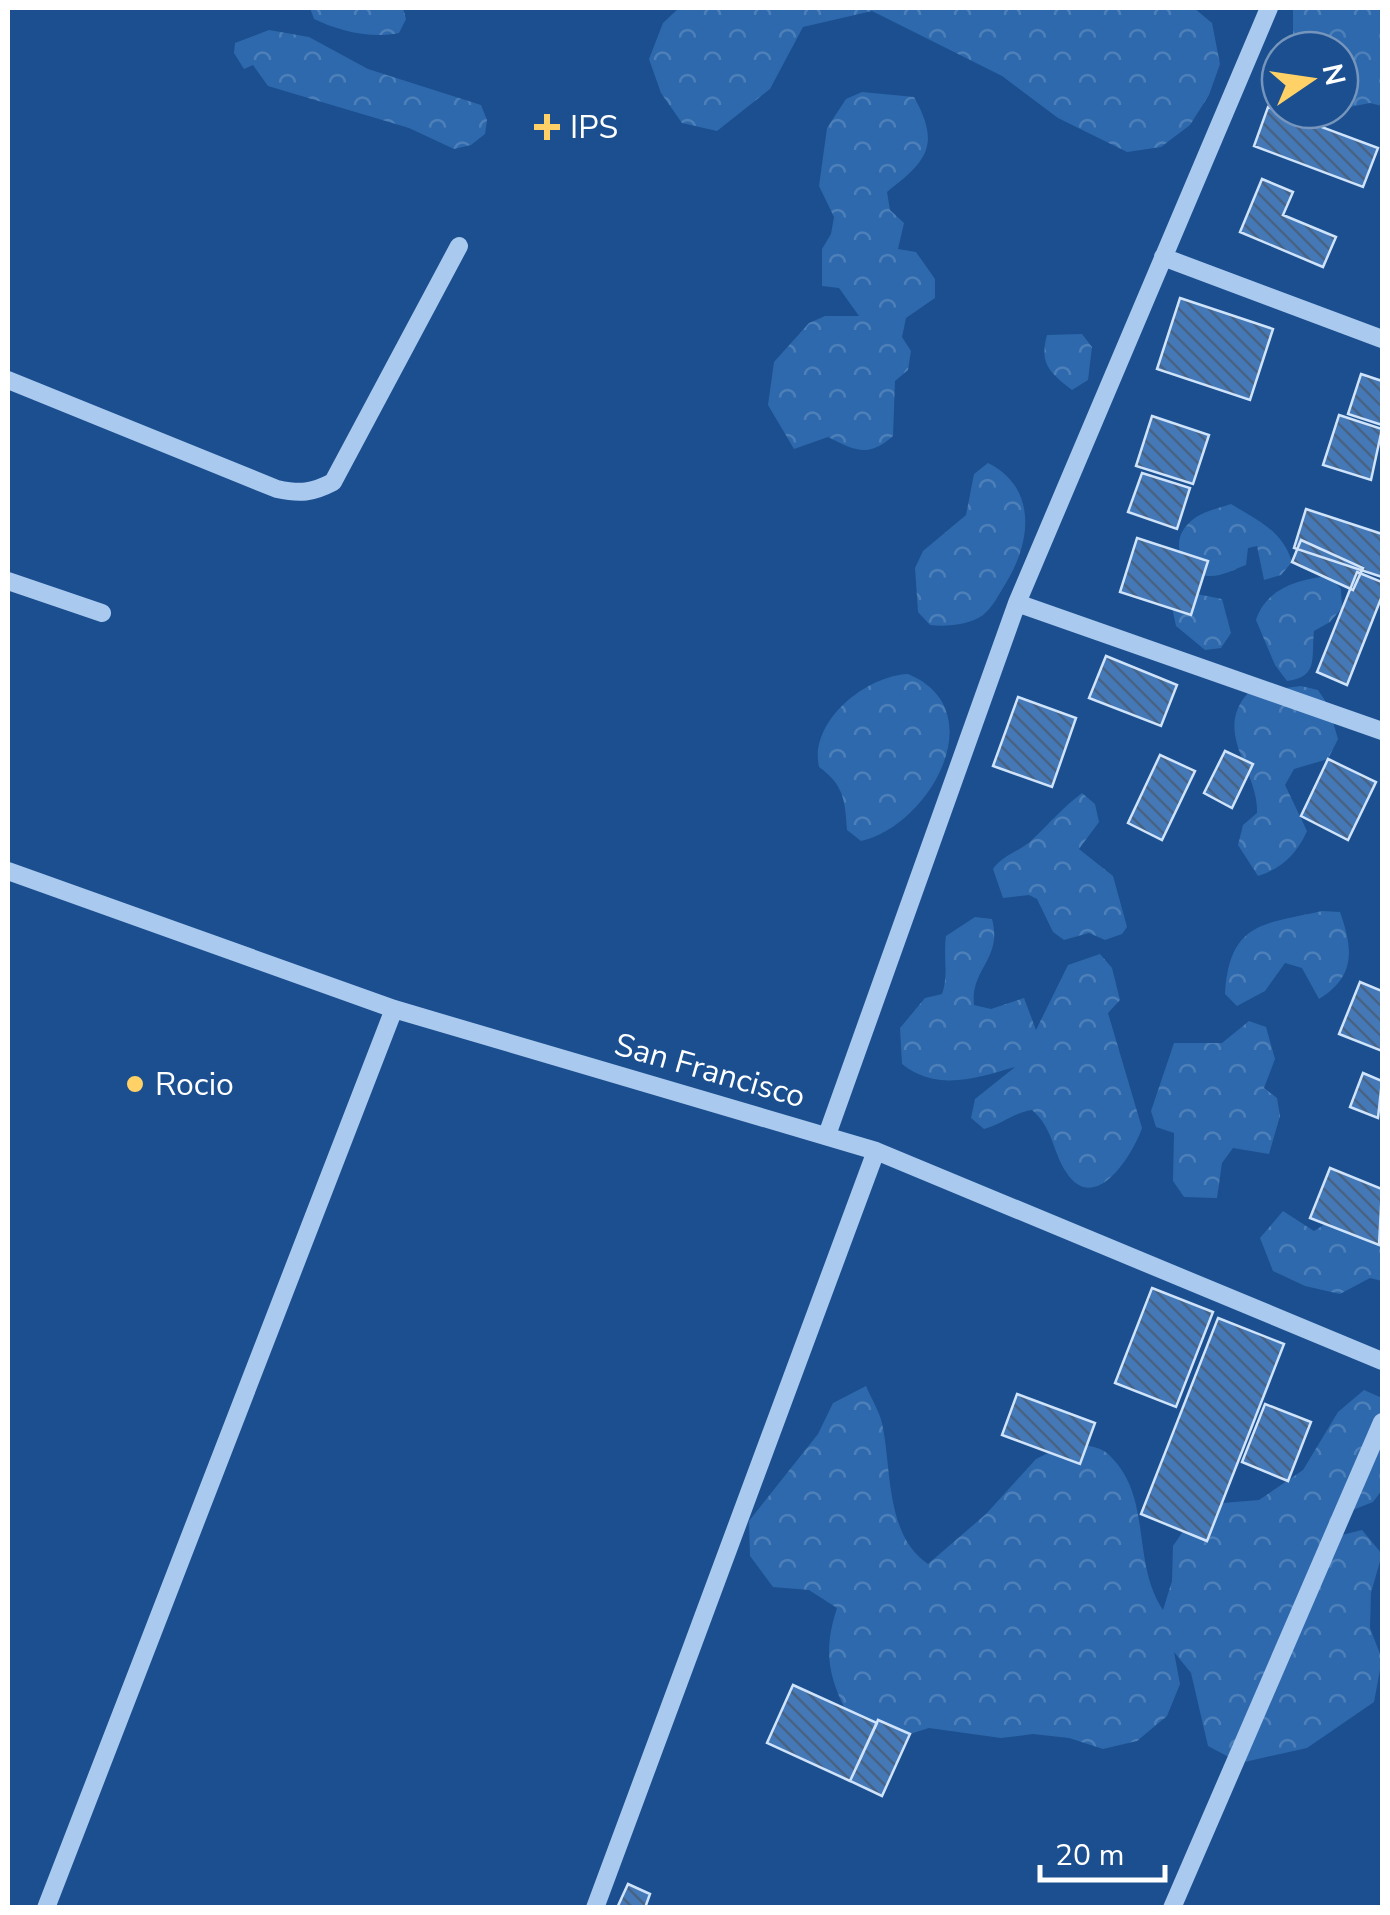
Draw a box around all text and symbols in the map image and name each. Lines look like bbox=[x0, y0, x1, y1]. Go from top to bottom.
north arrow bbox=[1260, 30, 1360, 130]
text: N bbox=[1313, 60, 1354, 89]
place label: IPS bbox=[570, 106, 618, 149]
marker: IPS bbox=[534, 114, 560, 140]
street label: San Francisco bbox=[609, 1023, 810, 1118]
place label: Rocio bbox=[155, 1063, 234, 1106]
marker: Rocio bbox=[124, 1073, 146, 1095]
scale bar bbox=[1040, 1820, 1165, 1882]
text: 20 m bbox=[1055, 1835, 1124, 1876]

